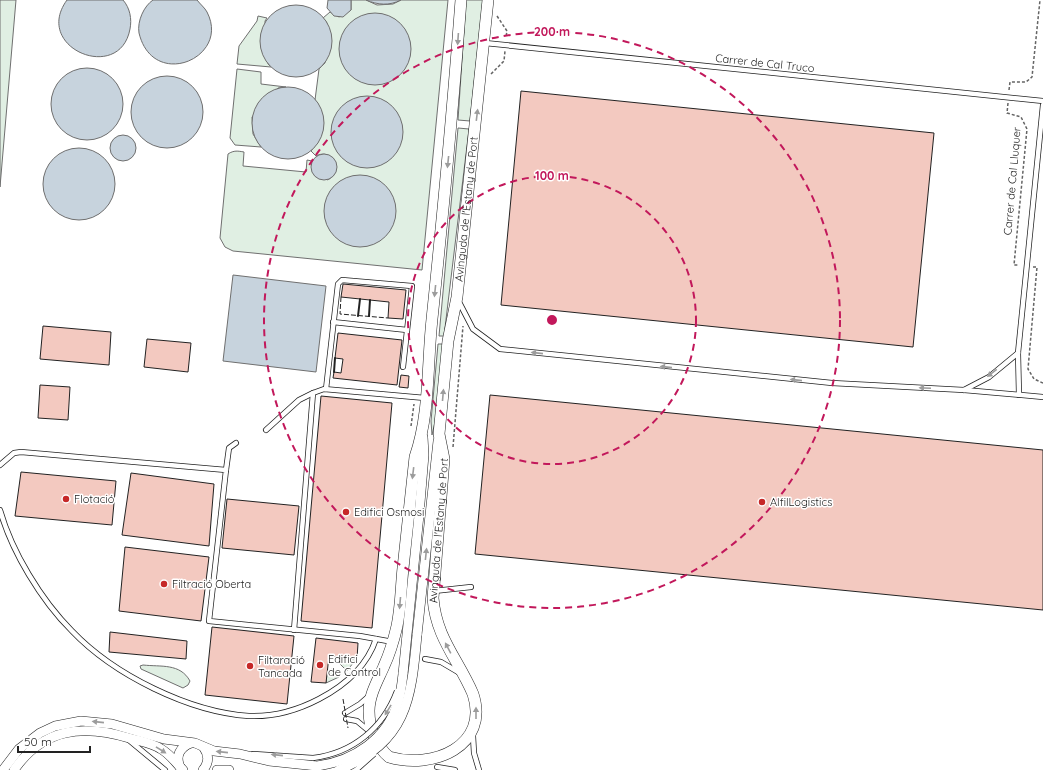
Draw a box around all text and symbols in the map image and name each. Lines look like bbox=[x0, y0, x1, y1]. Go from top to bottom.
text: 200 m bbox=[534, 24, 570, 39]
one-way arrow bbox=[455, 33, 462, 45]
street label: Carrer de Cal Truco bbox=[715, 51, 816, 75]
one-way arrow bbox=[473, 109, 480, 121]
street label: Carrer de Cal Lluquer bbox=[1000, 125, 1024, 236]
street label: Avinguda de l'Estany de Port bbox=[452, 136, 481, 282]
one-way arrow bbox=[445, 156, 451, 168]
text: 100 m bbox=[535, 168, 569, 183]
one-way arrow bbox=[431, 285, 438, 297]
centre of rings bbox=[545, 313, 559, 327]
one-way arrow bbox=[531, 349, 543, 356]
one-way arrow bbox=[660, 363, 672, 370]
one-way arrow bbox=[987, 369, 998, 378]
one-way arrow bbox=[790, 376, 802, 383]
one-way arrow bbox=[919, 385, 931, 392]
one-way arrow bbox=[440, 389, 446, 401]
street label: Avinguda de l'Estany de Port bbox=[426, 457, 451, 604]
one-way arrow bbox=[410, 467, 417, 479]
place label: Flotació bbox=[74, 492, 115, 506]
marker: Flotació bbox=[61, 494, 71, 504]
place label: AlfilLogistics bbox=[770, 495, 832, 509]
marker: AlfilLogistics bbox=[757, 497, 767, 507]
place label: Edifici Osmosi bbox=[354, 505, 424, 519]
marker: Edifici Osmosi bbox=[341, 507, 351, 517]
one-way arrow bbox=[422, 548, 429, 560]
place label: Filtració Oberta bbox=[172, 577, 251, 591]
marker: Filtració Oberta bbox=[159, 579, 169, 589]
one-way arrow bbox=[396, 596, 403, 609]
one-way arrow bbox=[444, 643, 451, 654]
place label: Edifici de Control bbox=[328, 652, 381, 679]
place label: Filtaració Tancada bbox=[258, 653, 305, 680]
marker: Edifici de Control bbox=[315, 660, 325, 670]
marker: Filtaració Tancada bbox=[245, 661, 255, 671]
one-way arrow bbox=[384, 704, 391, 716]
one-way arrow bbox=[473, 706, 479, 719]
one-way arrow bbox=[92, 718, 104, 725]
scale bar bbox=[18, 728, 90, 754]
text: 50 m bbox=[24, 734, 52, 749]
one-way arrow bbox=[156, 746, 167, 754]
one-way arrow bbox=[216, 749, 228, 755]
one-way arrow bbox=[271, 752, 283, 758]

